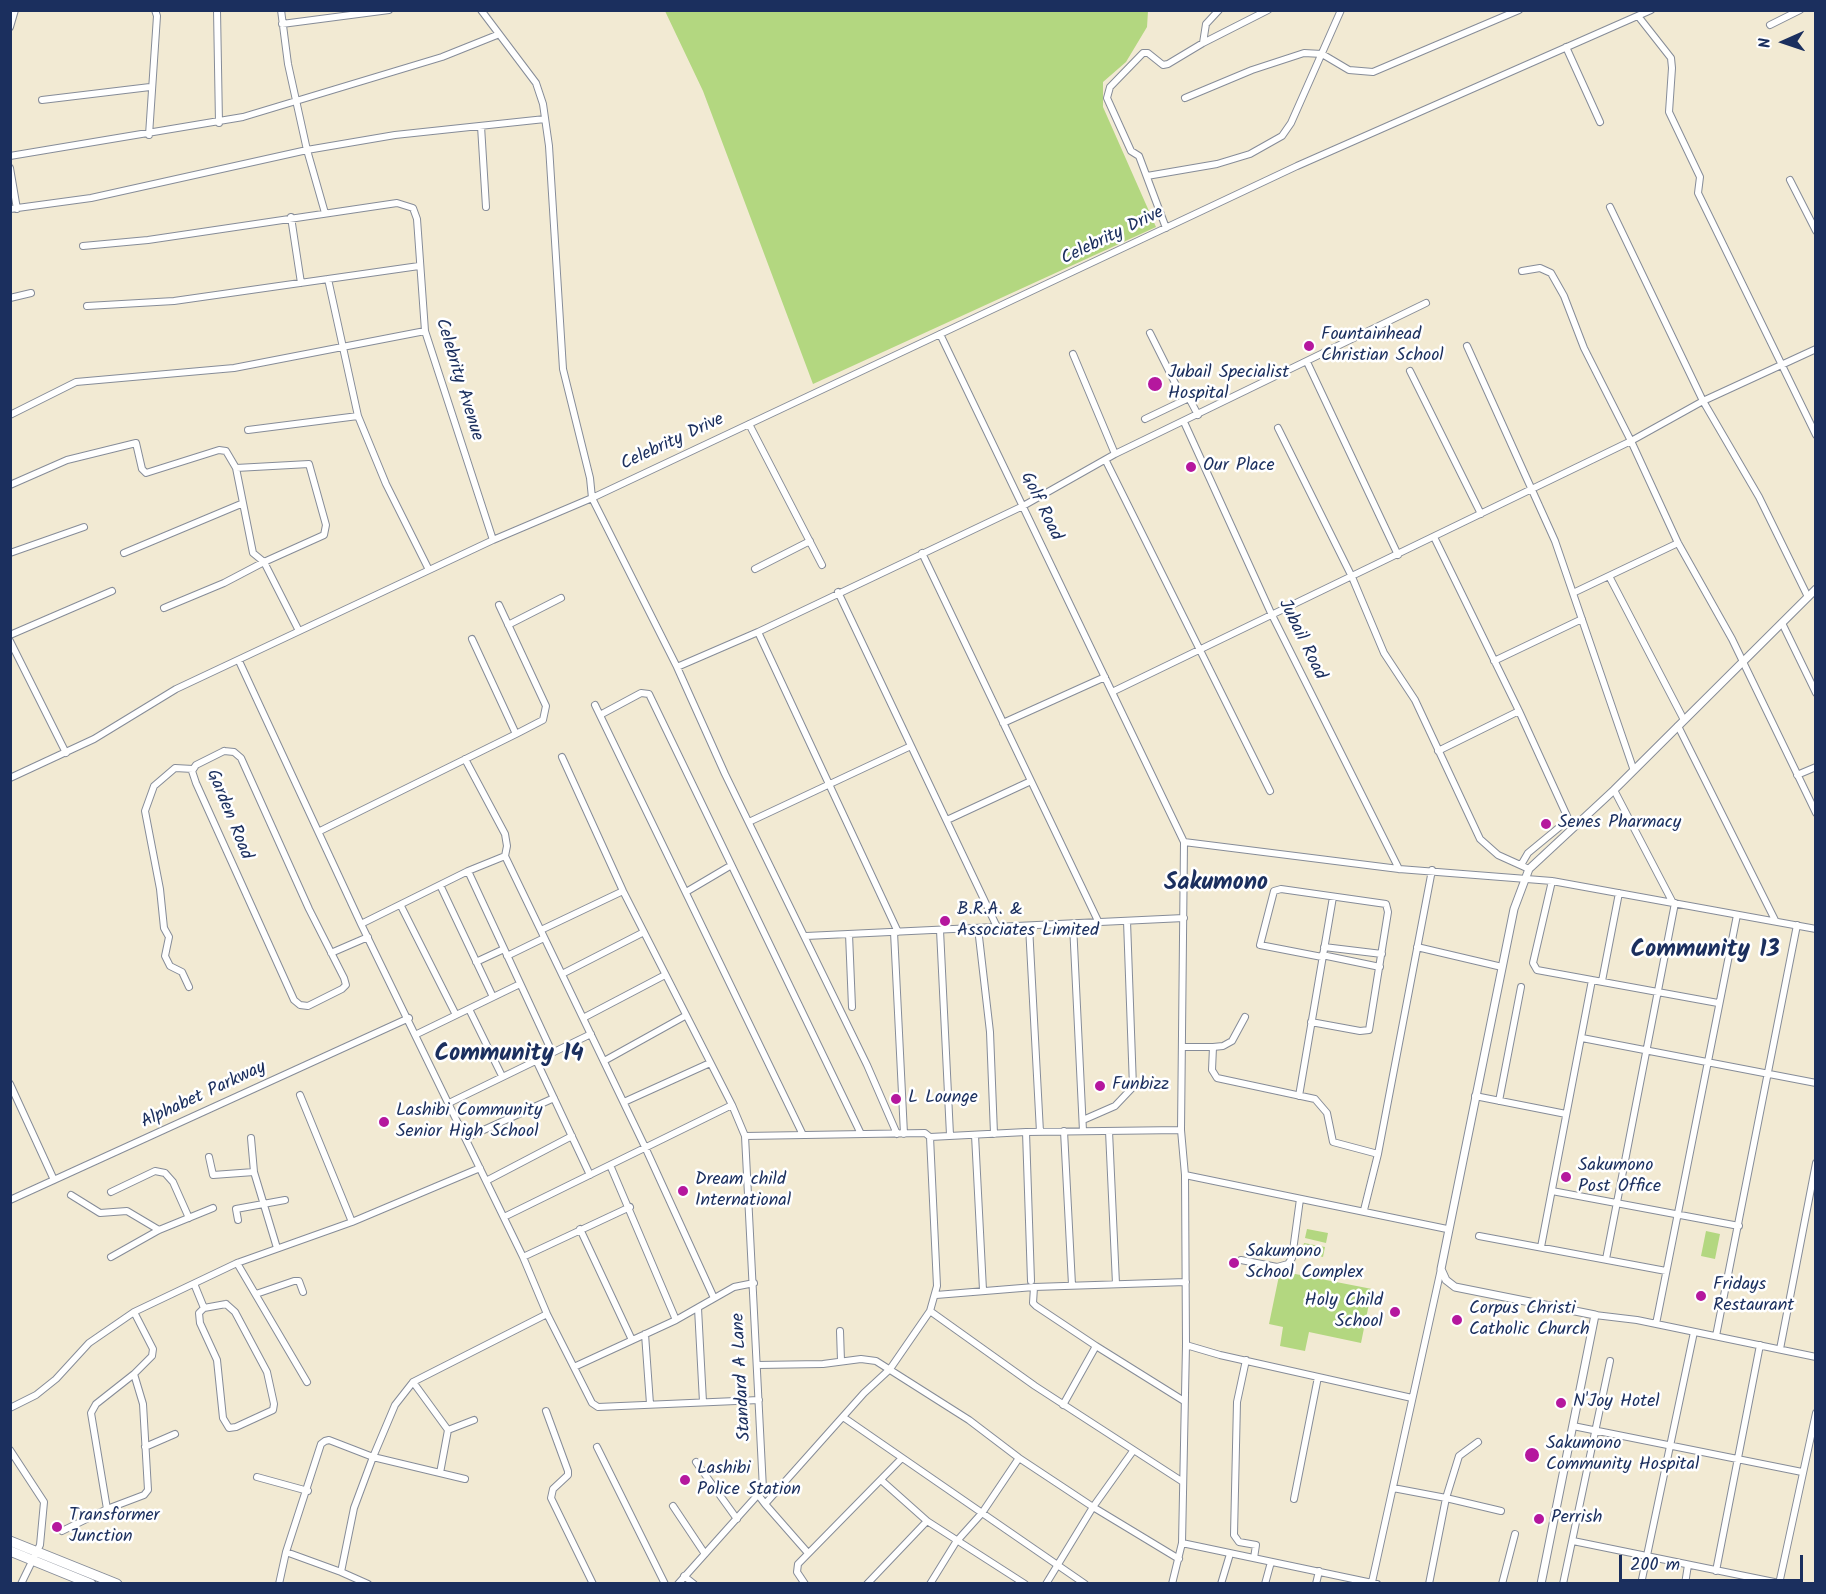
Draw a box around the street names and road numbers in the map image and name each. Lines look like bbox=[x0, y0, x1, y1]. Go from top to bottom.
street label: Celebrity Drive bbox=[1058, 203, 1168, 271]
street label: Celebrity Avenue bbox=[429, 316, 487, 444]
street label: Celebrity Drive bbox=[618, 410, 728, 476]
street label: Golf Road bbox=[1014, 469, 1066, 545]
street label: Jubail Road bbox=[1272, 596, 1330, 684]
street label: Garden Road bbox=[200, 767, 256, 863]
street label: Alphabet Parkway bbox=[138, 1058, 270, 1134]
street label: Standard A Lane bbox=[729, 1312, 757, 1442]

